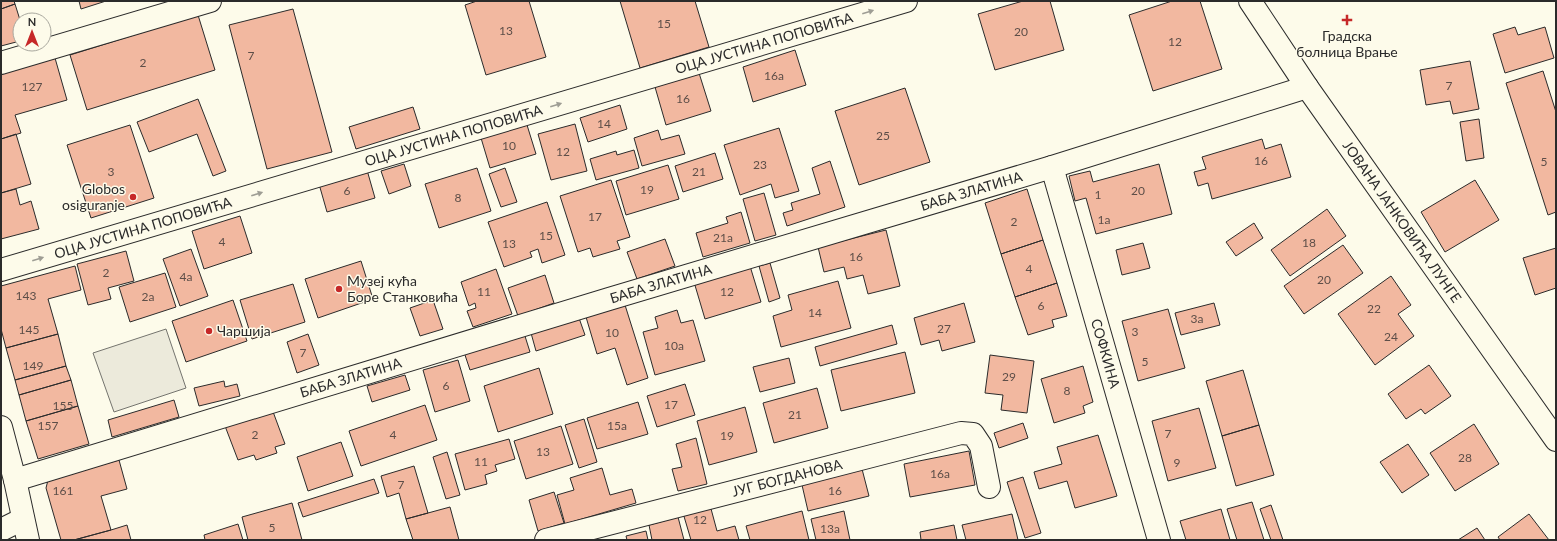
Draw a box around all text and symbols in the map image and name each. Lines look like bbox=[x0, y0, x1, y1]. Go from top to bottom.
street label: ОЦА ЈУСТИНА ПОПОВИЋА bbox=[673, 8, 855, 77]
one-way arrow bbox=[863, 9, 875, 15]
north arrow bbox=[12, 12, 52, 52]
marker: Градска болница Врање bbox=[1341, 14, 1353, 26]
text: N bbox=[28, 15, 36, 28]
house number: 15 bbox=[657, 16, 671, 31]
house number: 13 bbox=[499, 23, 513, 38]
house number: 20 bbox=[1014, 24, 1028, 39]
place label: Градска болница Врање bbox=[1296, 27, 1398, 60]
house number: 12 bbox=[1168, 34, 1182, 49]
house number: 7 bbox=[248, 48, 255, 63]
house number: 2 bbox=[140, 55, 147, 70]
house number: 16a bbox=[764, 68, 784, 83]
house number: 7 bbox=[1446, 78, 1453, 93]
house number: 127 bbox=[22, 79, 42, 94]
house number: 16 bbox=[676, 91, 690, 106]
street label: ОЦА ЈУСТИНА ПОПОВИЋА bbox=[362, 100, 545, 169]
one-way arrow bbox=[550, 102, 562, 108]
house number: 14 bbox=[597, 116, 611, 131]
house number: 25 bbox=[876, 128, 890, 143]
street label: ЈОВАНА ЈАНКОВИЋА ЛУНГЕ bbox=[1340, 137, 1465, 306]
house number: 10 bbox=[502, 138, 516, 153]
house number: 12 bbox=[556, 144, 570, 159]
house number: 16 bbox=[1254, 153, 1268, 168]
house number: 5 bbox=[1541, 154, 1548, 169]
house number: 23 bbox=[753, 157, 767, 172]
house number: 3 bbox=[108, 164, 115, 179]
house number: 21 bbox=[692, 164, 706, 179]
street label: БАБА ЗЛАТИНА bbox=[918, 167, 1025, 214]
place label: Globos osiguranje bbox=[62, 180, 125, 213]
house number: 19 bbox=[640, 182, 654, 197]
house number: 6 bbox=[344, 183, 351, 198]
house number: 20 bbox=[1131, 183, 1145, 198]
house number: 1 bbox=[1095, 187, 1102, 202]
house number: 8 bbox=[455, 190, 462, 205]
one-way arrow bbox=[251, 191, 263, 197]
marker: Globos osiguranje bbox=[128, 192, 138, 202]
street label: ОЦА ЈУСТИНА ПОПОВИЋА bbox=[52, 193, 234, 262]
house number: 17 bbox=[588, 209, 602, 224]
house number: 1a bbox=[1098, 212, 1110, 227]
house number: 2 bbox=[1011, 214, 1018, 229]
house number: 15 bbox=[539, 228, 553, 243]
house number: 21a bbox=[713, 230, 733, 245]
house number: 4 bbox=[219, 234, 226, 249]
house number: 18 bbox=[1302, 235, 1316, 250]
house number: 13 bbox=[502, 236, 516, 251]
house number: 16 bbox=[849, 249, 863, 264]
one-way arrow bbox=[33, 256, 45, 262]
street label: БАБА ЗЛАТИНА bbox=[608, 260, 714, 306]
house number: 4 bbox=[1026, 261, 1033, 276]
house number: 2 bbox=[103, 265, 110, 280]
house number: 4a bbox=[180, 269, 192, 284]
place label: Музеј кућа Боре Станковића bbox=[347, 272, 458, 305]
house number: 20 bbox=[1317, 272, 1331, 287]
marker: Музеј кућа Боре Станковића bbox=[334, 284, 344, 294]
house number: 11 bbox=[477, 284, 491, 299]
house number: 12 bbox=[720, 284, 734, 299]
house number: 143 bbox=[16, 288, 36, 303]
house number: 2a bbox=[142, 289, 154, 304]
house number: 6 bbox=[1038, 298, 1045, 313]
house number: 22 bbox=[1367, 301, 1381, 316]
house number: 14 bbox=[808, 305, 822, 320]
house number: 3a bbox=[1191, 311, 1203, 326]
street label: СОФКИНА bbox=[1088, 317, 1124, 391]
house number: 27 bbox=[937, 321, 951, 336]
house number: 145 bbox=[19, 322, 39, 337]
place label: Чаршија bbox=[217, 322, 271, 339]
house number: 3 bbox=[1132, 324, 1139, 339]
house number: 10 bbox=[605, 325, 619, 340]
marker: Чаршија bbox=[204, 326, 214, 336]
house number: 24 bbox=[1384, 329, 1398, 344]
house number: 10a bbox=[664, 338, 684, 353]
house number: 7 bbox=[300, 345, 307, 360]
street label: БАБА ЗЛАТИНА bbox=[298, 354, 404, 401]
house number: 5 bbox=[1142, 354, 1149, 369]
house number: 149 bbox=[23, 358, 43, 373]
house number: 29 bbox=[1002, 369, 1016, 384]
house number: 6 bbox=[443, 378, 450, 393]
house number: 8 bbox=[1064, 383, 1071, 398]
house number: 17 bbox=[664, 397, 678, 412]
house number: 155 bbox=[53, 398, 73, 413]
house number: 21 bbox=[788, 407, 802, 422]
house number: 157 bbox=[38, 418, 58, 433]
house number: 15a bbox=[607, 418, 627, 433]
house number: 7 bbox=[1165, 426, 1172, 441]
house number: 2 bbox=[252, 427, 259, 442]
house number: 4 bbox=[390, 427, 397, 442]
house number: 19 bbox=[720, 428, 734, 443]
house number: 13 bbox=[536, 444, 550, 459]
house number: 28 bbox=[1458, 450, 1472, 465]
house number: 11 bbox=[474, 454, 488, 469]
street label: ЈУГ БОГДАНОВА bbox=[730, 455, 844, 500]
house number: 9 bbox=[1174, 455, 1181, 470]
house number: 16a bbox=[930, 466, 950, 481]
house number: 7 bbox=[398, 477, 405, 492]
house number: 161 bbox=[53, 483, 73, 498]
house number: 16 bbox=[828, 483, 842, 498]
house number: 12 bbox=[693, 512, 707, 527]
house number: 5 bbox=[269, 520, 276, 535]
house number: 13a bbox=[820, 521, 840, 536]

